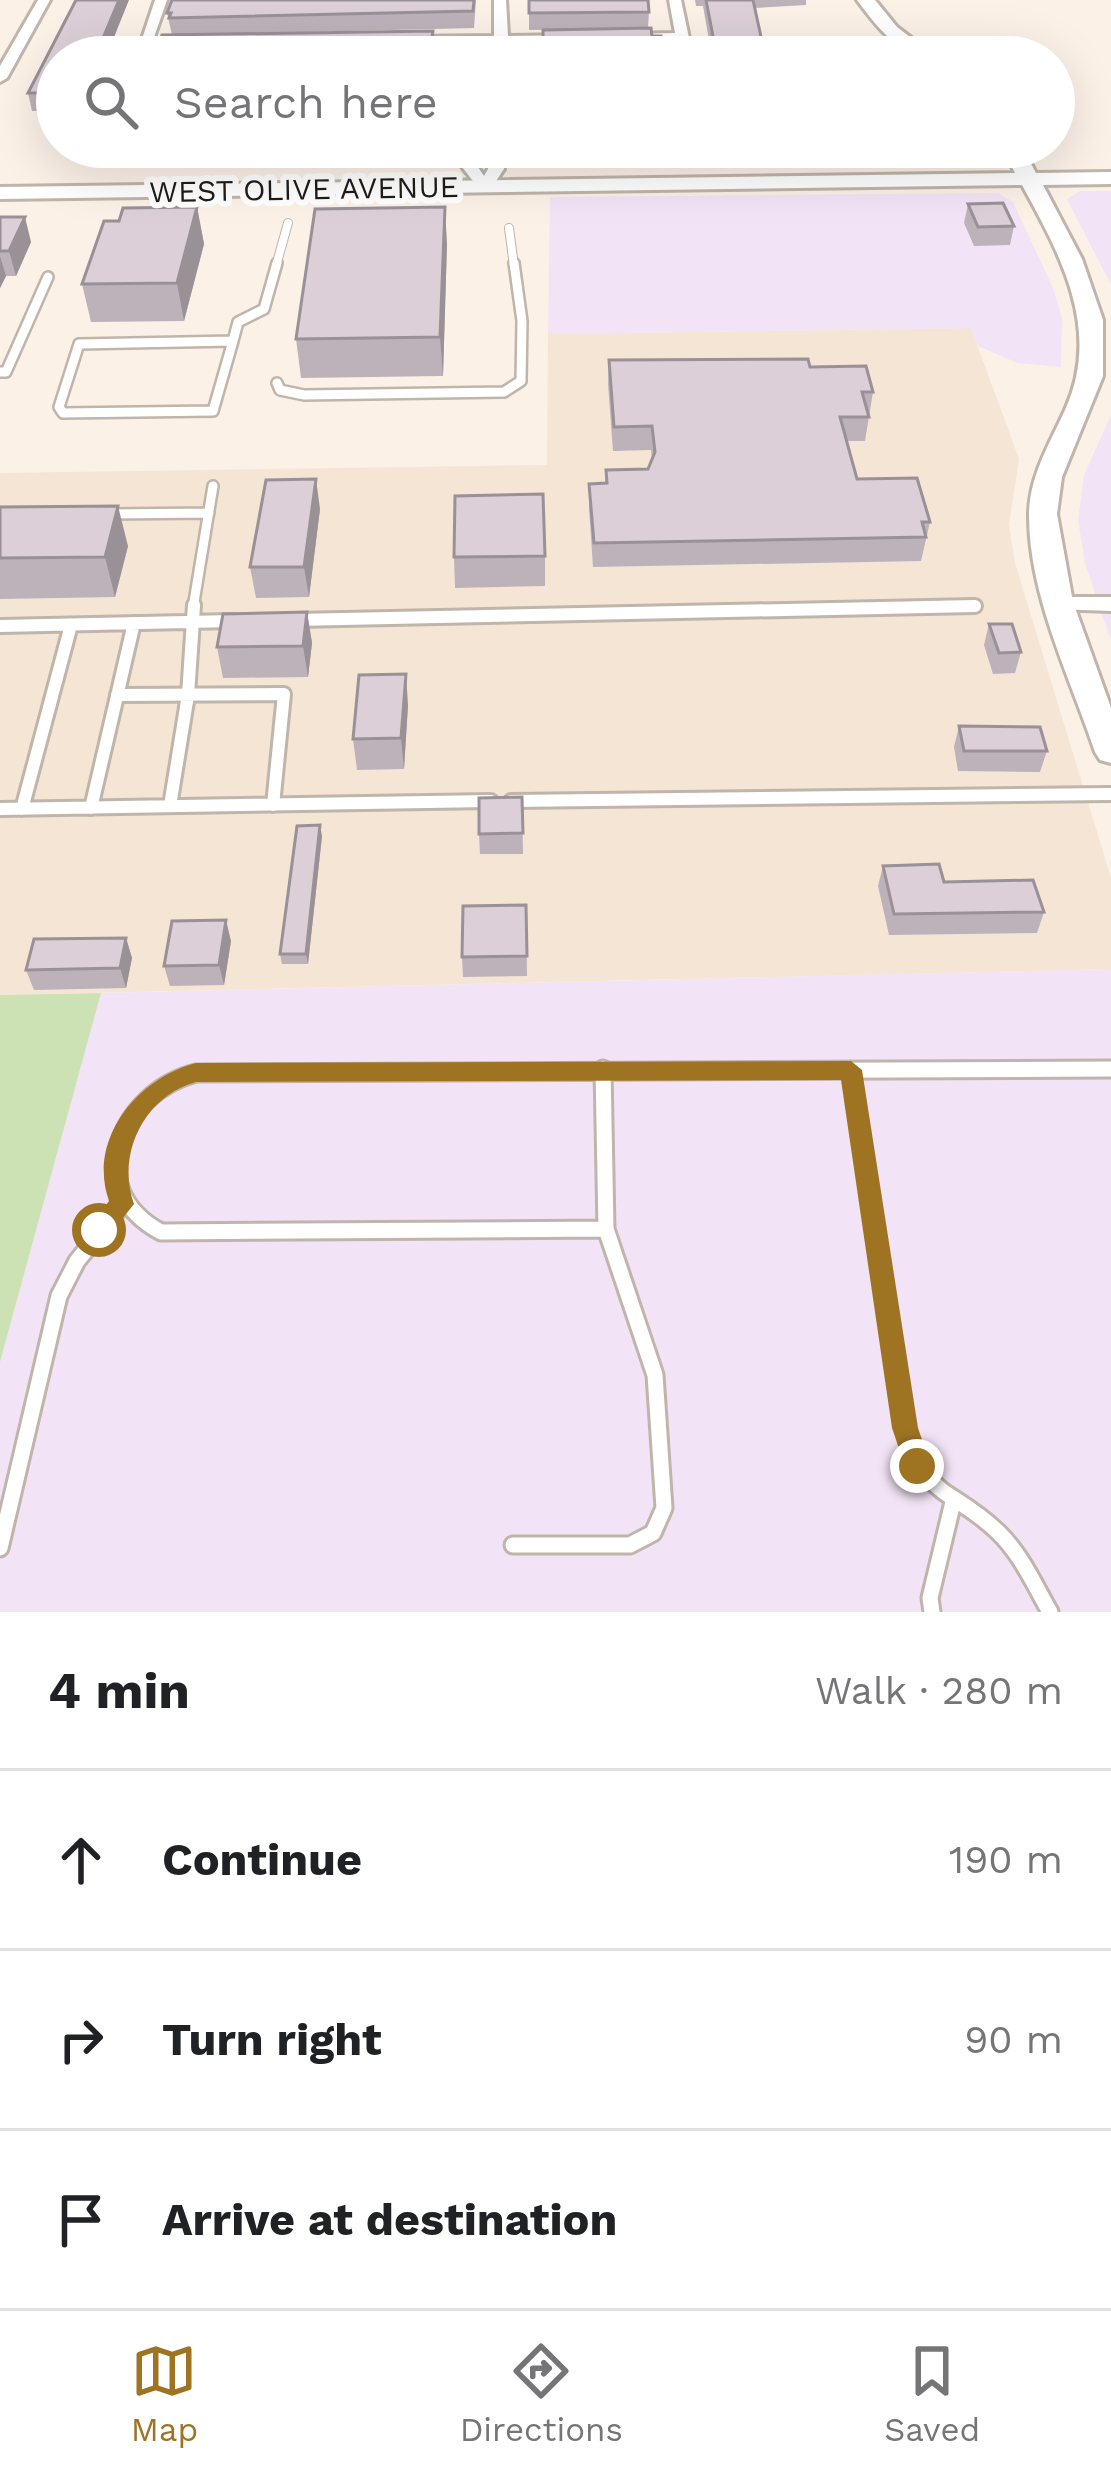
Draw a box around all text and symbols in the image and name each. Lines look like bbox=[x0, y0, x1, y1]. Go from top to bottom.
search box bbox=[36, 36, 1075, 168]
icon: search bbox=[78, 69, 144, 135]
text: Search here bbox=[174, 76, 438, 129]
street label: WEST OLIVE AVENUE bbox=[149, 169, 459, 209]
route start bbox=[72, 1203, 126, 1257]
route end bbox=[890, 1439, 944, 1493]
text: 4 min bbox=[48, 1661, 190, 1720]
text: Walk · 280 m bbox=[815, 1668, 1063, 1713]
icon: ahead bbox=[48, 1827, 114, 1893]
text: Continue bbox=[162, 1833, 362, 1886]
text: 190 m bbox=[949, 1837, 1063, 1882]
icon: right bbox=[48, 2007, 114, 2073]
text: Turn right bbox=[162, 2013, 382, 2066]
text: 90 m bbox=[964, 2017, 1063, 2062]
icon: arrive bbox=[48, 2187, 114, 2253]
text: Arrive at destination bbox=[162, 2193, 617, 2246]
tab: Map bbox=[131, 2338, 198, 2449]
tab: Directions bbox=[460, 2338, 623, 2449]
tab: Saved bbox=[884, 2338, 980, 2449]

